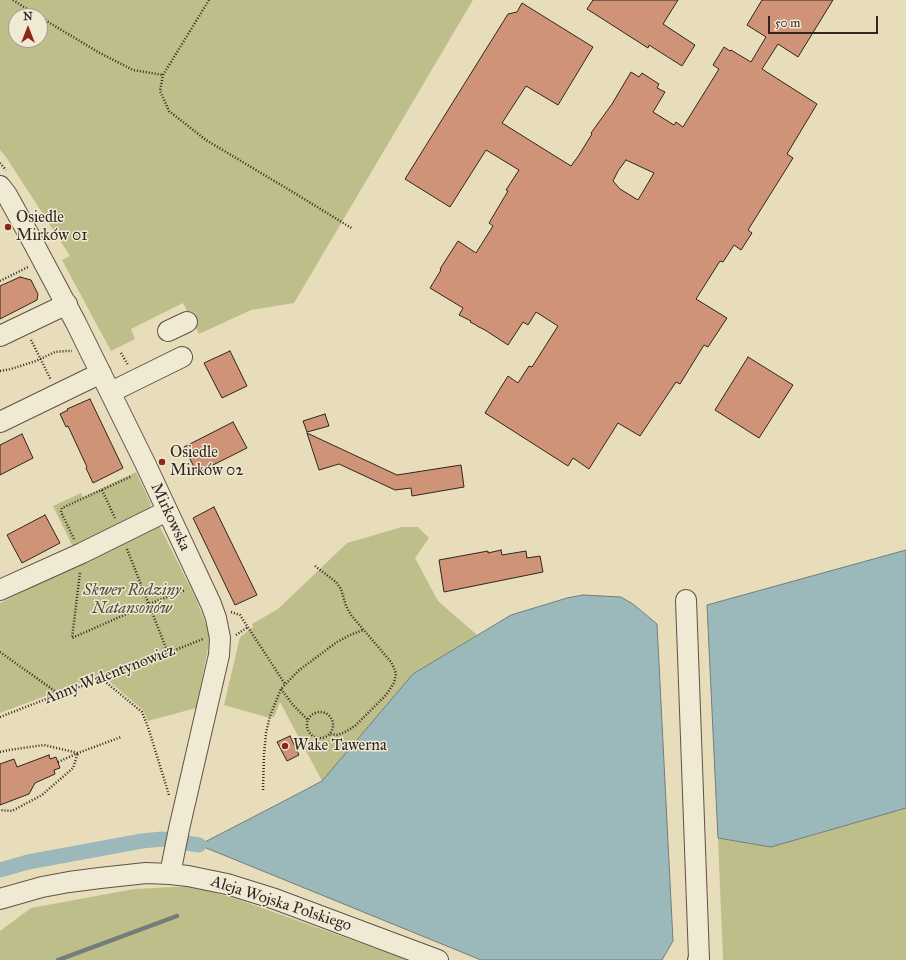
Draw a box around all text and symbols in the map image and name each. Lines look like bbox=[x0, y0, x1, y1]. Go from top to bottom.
north arrow bbox=[8, 8, 48, 48]
scale bar bbox=[770, 8, 880, 34]
text: N bbox=[23, 10, 33, 23]
text: 50 m bbox=[775, 16, 800, 30]
place label: Osiedle Mirków 01 bbox=[16, 208, 88, 246]
marker: Osiedle Mirków 01 bbox=[3, 222, 13, 232]
place label: Osiedle Mirków 02 bbox=[170, 443, 243, 481]
marker: Osiedle Mirków 02 bbox=[157, 457, 167, 467]
street label: Mirkowska bbox=[146, 480, 194, 554]
park label: Skwer Rodziny Natansonów bbox=[83, 581, 181, 619]
street label: Anny Walentynowicz bbox=[42, 641, 178, 709]
place label: Wake Tawerna bbox=[293, 736, 387, 756]
marker: Wake Tawerna bbox=[280, 741, 290, 751]
street label: Aleja Wojska Polskiego bbox=[208, 872, 354, 936]

